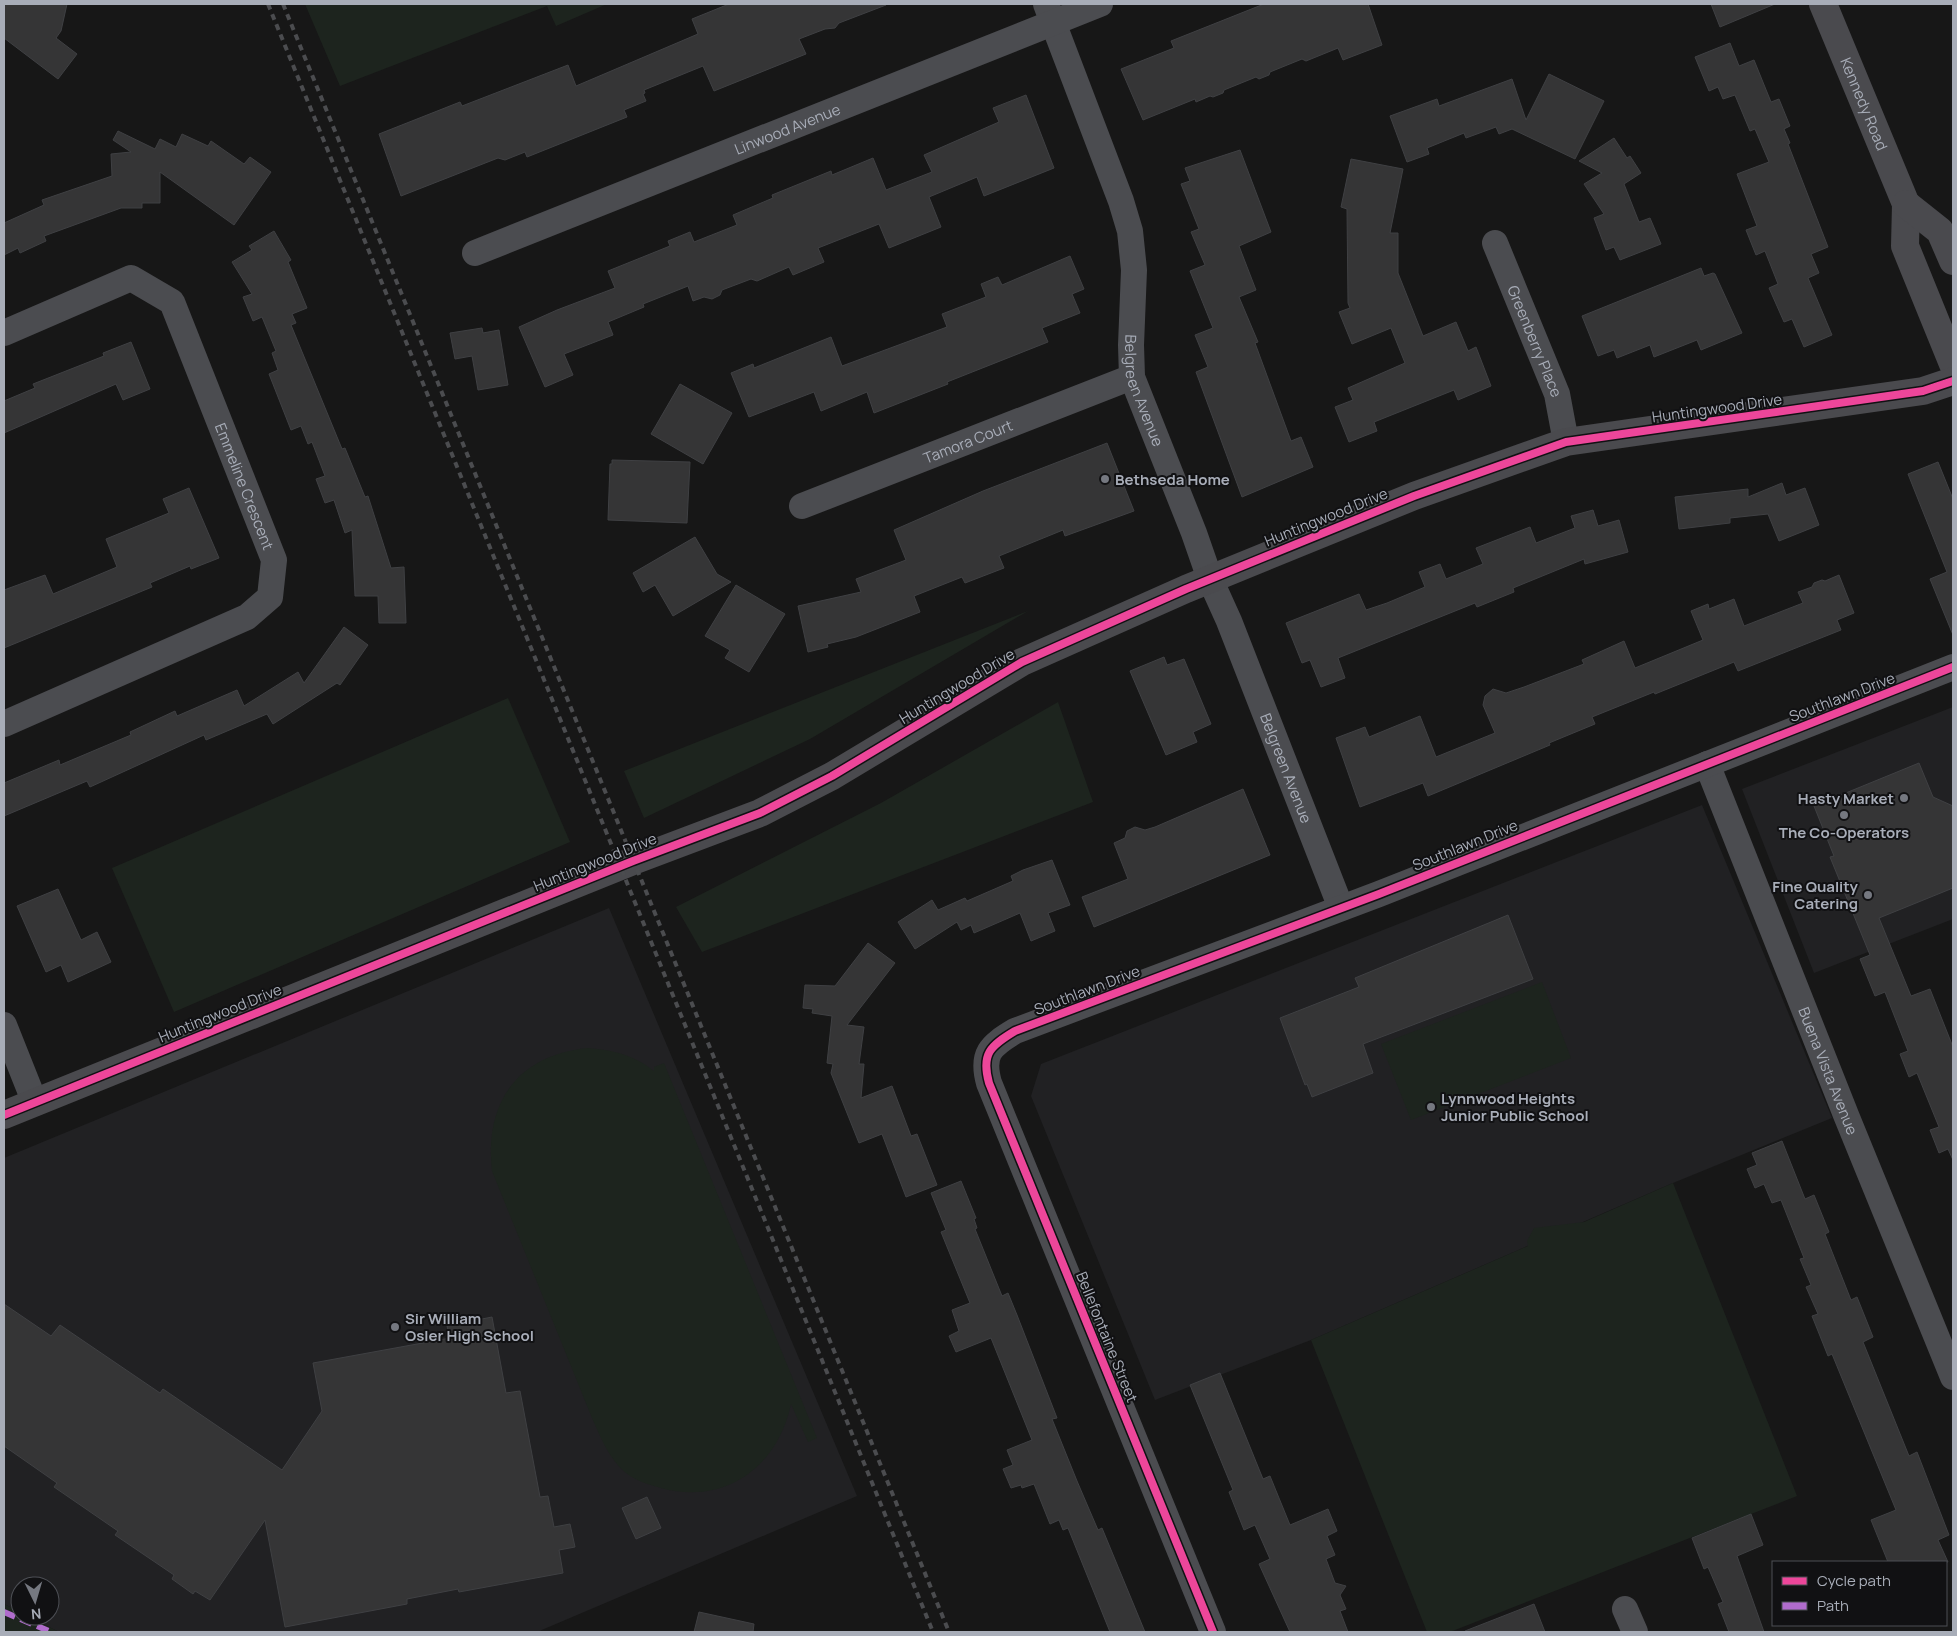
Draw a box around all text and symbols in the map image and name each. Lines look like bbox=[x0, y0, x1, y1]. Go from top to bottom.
street label: Kennedy Road bbox=[1836, 54, 1893, 153]
street label: Linwood Avenue bbox=[731, 98, 843, 159]
street label: Greenberry Place bbox=[1503, 282, 1568, 400]
street label: Belgreen Avenue bbox=[1120, 334, 1169, 450]
street label: Huntingwood Drive bbox=[1651, 388, 1784, 428]
street label: Tamora Court bbox=[920, 414, 1015, 468]
street label: Emmeline Crescent bbox=[210, 420, 279, 553]
place label: Bethseda Home bbox=[1115, 469, 1230, 490]
marker: Bethseda Home bbox=[1099, 473, 1111, 485]
street label: Huntingwood Drive bbox=[1261, 483, 1391, 551]
street label: Huntingwood Drive bbox=[895, 643, 1019, 729]
street label: Southlawn Drive bbox=[1786, 667, 1898, 727]
street label: Belgreen Avenue bbox=[1255, 710, 1317, 826]
place label: Hasty Market bbox=[1798, 788, 1894, 809]
marker: Hasty Market bbox=[1898, 792, 1910, 804]
marker: The Co-Operators bbox=[1838, 809, 1850, 821]
street label: Southlawn Drive bbox=[1409, 814, 1521, 876]
place label: The Co-Operators bbox=[1779, 822, 1909, 843]
street label: Huntingwood Drive bbox=[530, 828, 660, 896]
place label: Fine Quality Catering bbox=[1772, 876, 1859, 914]
marker: Fine Quality Catering bbox=[1862, 889, 1874, 901]
street label: Southlawn Drive bbox=[1031, 960, 1143, 1020]
street label: Huntingwood Drive bbox=[155, 979, 285, 1047]
street label: Buena Vista Avenue bbox=[1794, 1004, 1864, 1138]
place label: Lynnwood Heights Junior Public School bbox=[1441, 1088, 1589, 1126]
marker: Lynnwood Heights Junior Public School bbox=[1425, 1101, 1437, 1113]
street label: Bellefontaine Street bbox=[1071, 1269, 1143, 1405]
place label: Sir William Osler High School bbox=[405, 1308, 534, 1346]
marker: Sir William Osler High School bbox=[389, 1321, 401, 1333]
legend bbox=[1772, 1561, 1947, 1626]
text: Cycle path bbox=[1817, 1570, 1891, 1591]
north arrow bbox=[10, 1576, 60, 1626]
text: Path bbox=[1817, 1595, 1849, 1616]
text: N bbox=[30, 1605, 42, 1624]

